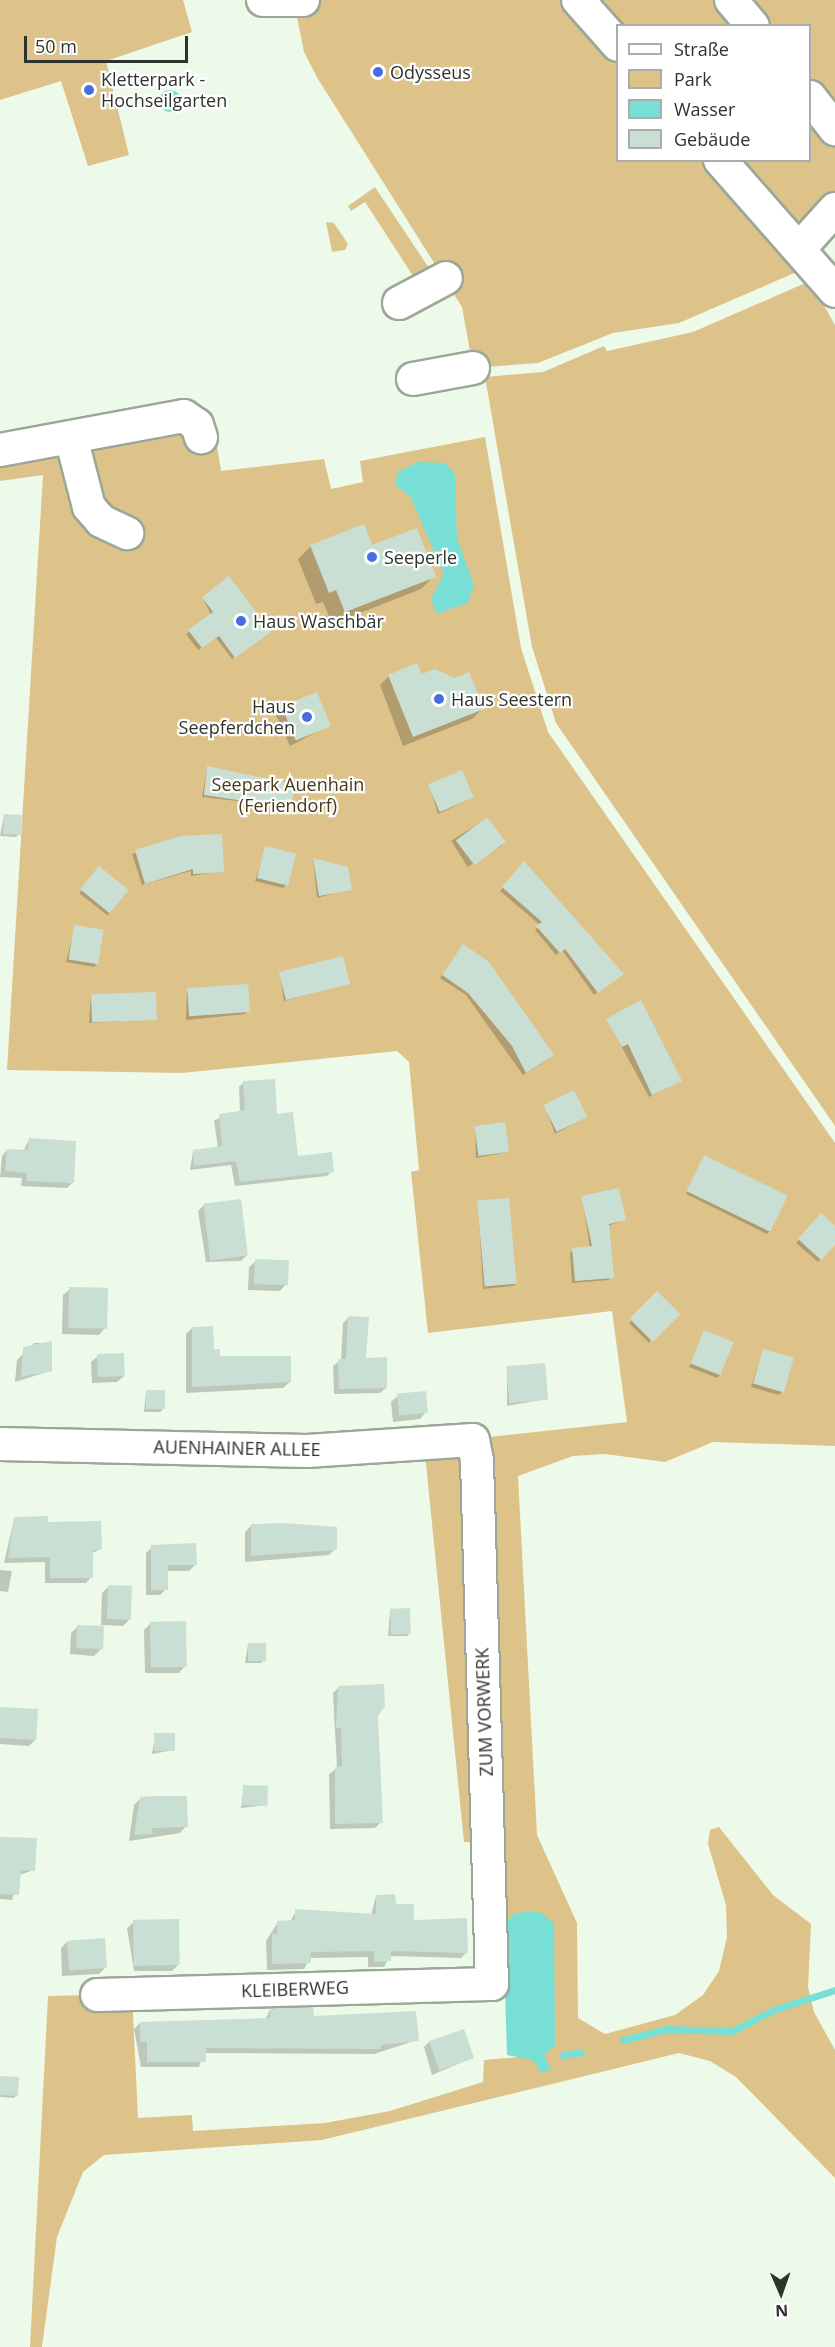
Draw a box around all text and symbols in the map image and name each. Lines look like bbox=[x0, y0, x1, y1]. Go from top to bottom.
scale bar bbox=[27, 24, 190, 62]
legend bbox=[616, 24, 811, 162]
text: 50 m bbox=[35, 34, 77, 58]
text: Straße bbox=[674, 37, 729, 61]
place label: Odysseus bbox=[390, 61, 471, 83]
marker: Odysseus bbox=[371, 65, 385, 79]
text: Park bbox=[674, 67, 712, 91]
place label: Kletterpark - Hochseilgarten bbox=[101, 69, 227, 112]
marker: Kletterpark - Hochseilgarten bbox=[82, 83, 96, 97]
text: Wasser bbox=[674, 97, 735, 121]
text: Gebäude bbox=[674, 127, 750, 151]
place label: Seeperle bbox=[384, 546, 457, 568]
marker: Seeperle bbox=[365, 550, 379, 564]
place label: Haus Waschbär bbox=[253, 610, 384, 632]
marker: Haus Waschbär bbox=[234, 614, 248, 628]
place label: Haus Seestern bbox=[451, 688, 572, 710]
marker: Haus Seestern bbox=[432, 692, 446, 706]
place label: Haus Seepferdchen bbox=[179, 696, 295, 738]
marker: Haus Seepferdchen bbox=[300, 710, 314, 724]
park label: Seepark Auenhain (Feriendorf) bbox=[212, 774, 364, 816]
street label: AUENHAINER ALLEE bbox=[153, 1436, 321, 1460]
street label: ZUM VORWERK bbox=[471, 1647, 497, 1777]
street label: KLEIBERWEG bbox=[241, 1976, 349, 2002]
north arrow bbox=[751, 2263, 811, 2323]
text: N bbox=[775, 2300, 789, 2322]

